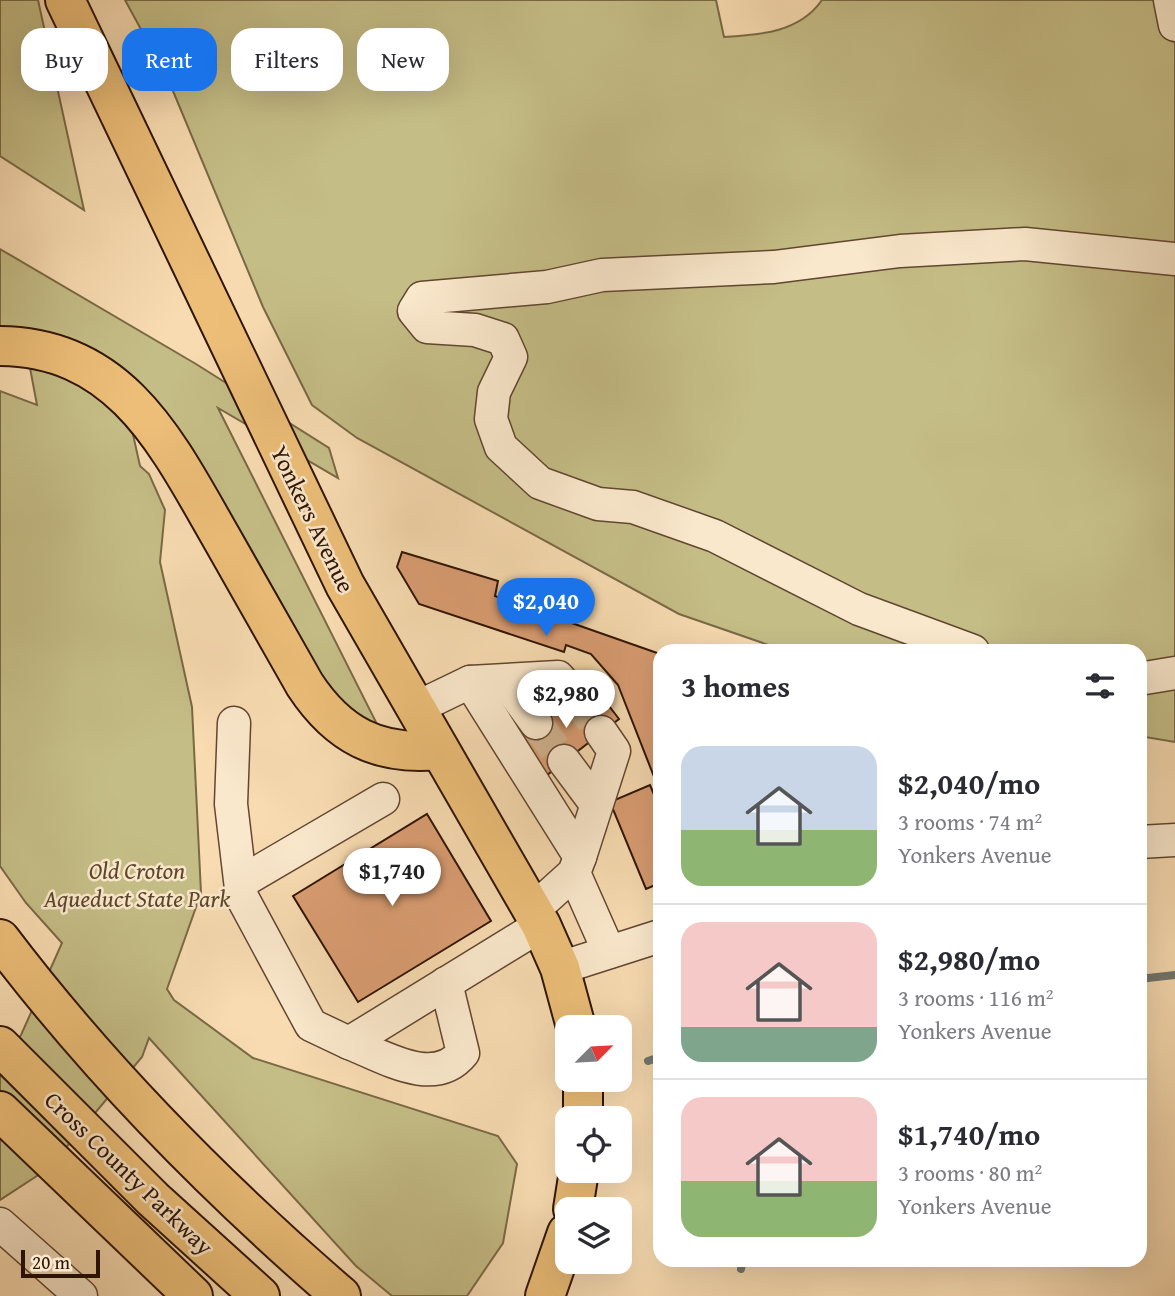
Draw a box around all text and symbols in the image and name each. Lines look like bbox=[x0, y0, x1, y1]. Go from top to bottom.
chip: Buy bbox=[21, 28, 108, 91]
chip: Rent bbox=[122, 28, 217, 91]
chip: Filters bbox=[231, 28, 343, 91]
chip: New bbox=[357, 28, 449, 91]
street label: Yonkers Avenue bbox=[262, 439, 364, 599]
pin: $2,040 bbox=[489, 578, 603, 638]
text: $2,040 bbox=[513, 584, 579, 617]
text: 3 homes bbox=[681, 664, 790, 708]
icon: filters bbox=[1081, 667, 1119, 705]
pin: $2,980 bbox=[509, 670, 623, 730]
text: $2,980 bbox=[533, 676, 599, 709]
text: $2,040/mo bbox=[898, 761, 1040, 805]
icon: home bbox=[737, 774, 821, 858]
text: 3 rooms · 74 m² bbox=[898, 805, 1042, 838]
text: Yonkers Avenue bbox=[898, 838, 1051, 871]
pin: $1,740 bbox=[335, 848, 449, 908]
park label: Old Croton Aqueduct State Park bbox=[43, 853, 230, 916]
text: $1,740 bbox=[359, 854, 425, 887]
text: $2,980/mo bbox=[898, 937, 1040, 981]
icon: home bbox=[737, 950, 821, 1034]
text: 3 rooms · 116 m² bbox=[898, 981, 1053, 1014]
text: Yonkers Avenue bbox=[898, 1014, 1051, 1047]
north arrow bbox=[555, 1015, 632, 1092]
map controls bbox=[555, 1015, 632, 1274]
street label: Cross County Parkway bbox=[37, 1083, 221, 1263]
button: locate bbox=[555, 1106, 632, 1183]
text: $1,740/mo bbox=[898, 1112, 1040, 1156]
icon: home bbox=[737, 1125, 821, 1209]
text: 3 rooms · 80 m² bbox=[898, 1156, 1042, 1189]
text: Yonkers Avenue bbox=[898, 1189, 1051, 1222]
button: layers bbox=[555, 1197, 632, 1274]
scale bar bbox=[21, 1247, 100, 1279]
text: 20 m bbox=[32, 1248, 70, 1276]

